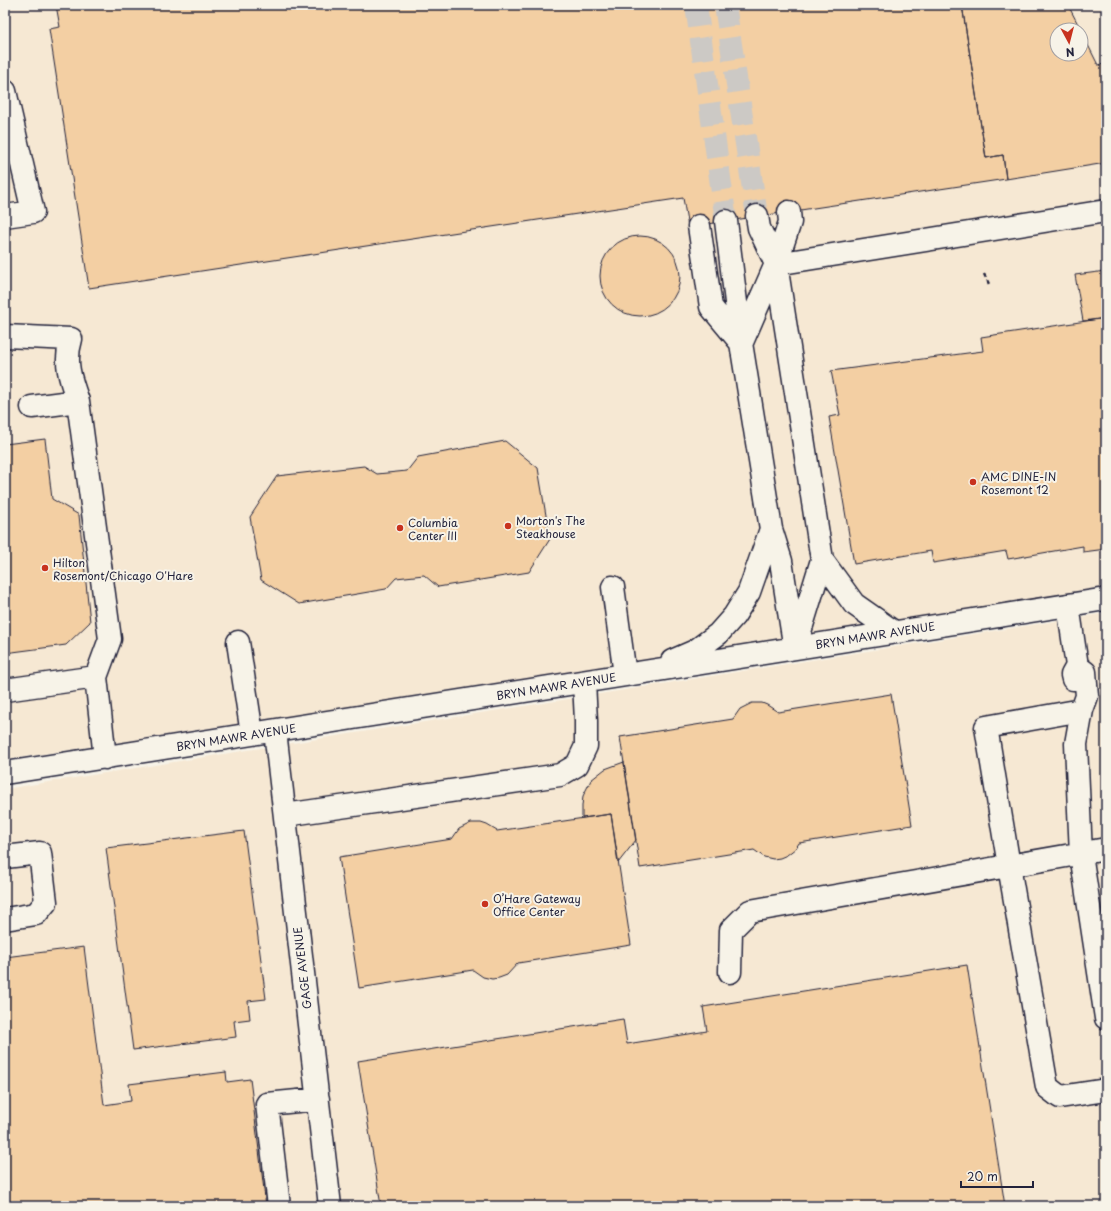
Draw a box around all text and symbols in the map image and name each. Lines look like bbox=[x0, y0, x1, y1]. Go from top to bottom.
north arrow bbox=[1049, 22, 1089, 62]
text: N bbox=[1065, 43, 1076, 61]
place label: AMC DINE-IN Rosemont 12 bbox=[981, 468, 1056, 498]
marker: AMC DINE-IN Rosemont 12 bbox=[968, 477, 978, 487]
place label: Morton's The Steakhouse bbox=[516, 512, 585, 542]
place label: Columbia Center III bbox=[408, 514, 458, 544]
marker: Morton's The Steakhouse bbox=[503, 521, 513, 531]
marker: Columbia Center III bbox=[395, 523, 405, 533]
place label: Hilton Rosemont/Chicago O'Hare bbox=[53, 554, 193, 584]
marker: Hilton Rosemont/Chicago O'Hare bbox=[40, 563, 50, 573]
street label: BRYN MAWR AVENUE bbox=[814, 617, 936, 653]
street label: BRYN MAWR AVENUE bbox=[495, 668, 617, 704]
street label: BRYN MAWR AVENUE bbox=[175, 719, 297, 755]
place label: O’Hare Gateway Office Center bbox=[493, 890, 581, 920]
marker: O’Hare Gateway Office Center bbox=[480, 899, 490, 909]
street label: GAGE AVENUE bbox=[289, 926, 315, 1010]
scale bar bbox=[961, 1163, 1033, 1189]
text: 20 m bbox=[967, 1167, 998, 1185]

